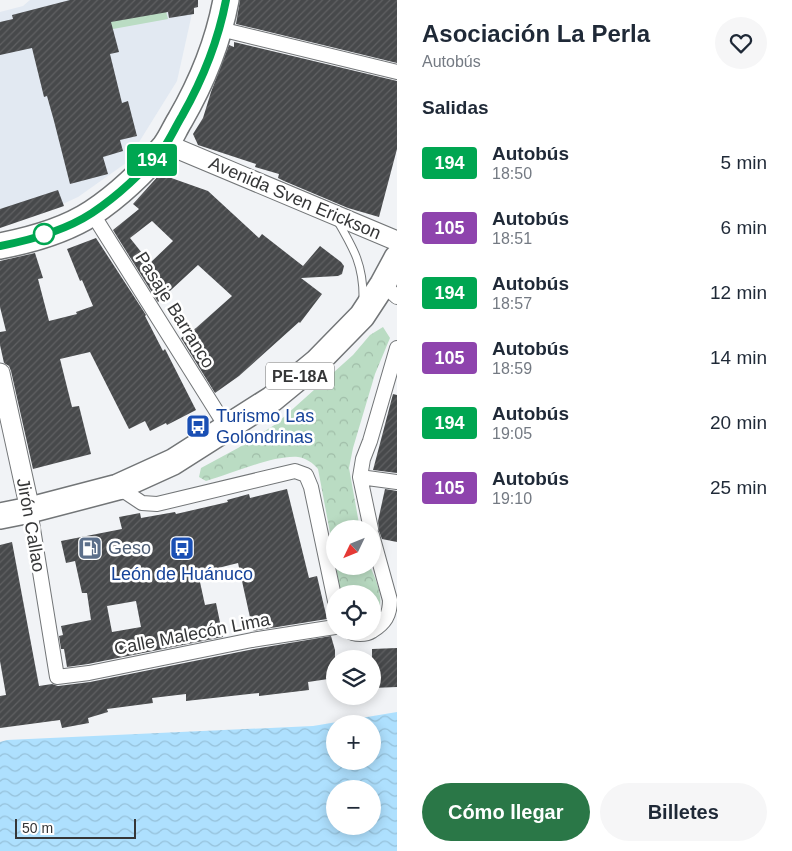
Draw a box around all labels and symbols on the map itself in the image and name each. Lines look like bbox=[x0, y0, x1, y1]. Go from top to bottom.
line badge: 194 bbox=[123, 144, 181, 176]
street label: Avenida Sven Erickson bbox=[206, 153, 384, 243]
unlabelled marker bbox=[33, 223, 55, 245]
street label: Pasaje Barranco bbox=[131, 248, 219, 372]
road number: PE-18A bbox=[266, 362, 334, 390]
place label: Turismo Las Golondrinas bbox=[216, 406, 314, 447]
bus stop icon: Turismo Las Golondrinas bbox=[185, 413, 211, 439]
street label: Jirón Callao bbox=[13, 476, 49, 574]
north arrow bbox=[326, 520, 381, 575]
fuel station icon: Geso bbox=[77, 535, 103, 561]
bus stop icon: León de Huánuco bbox=[169, 535, 195, 561]
place label: Geso bbox=[108, 538, 151, 558]
place label: León de Huánuco bbox=[111, 564, 253, 584]
street label: Calle Malecón Lima bbox=[113, 609, 272, 659]
scale bar bbox=[15, 816, 136, 839]

